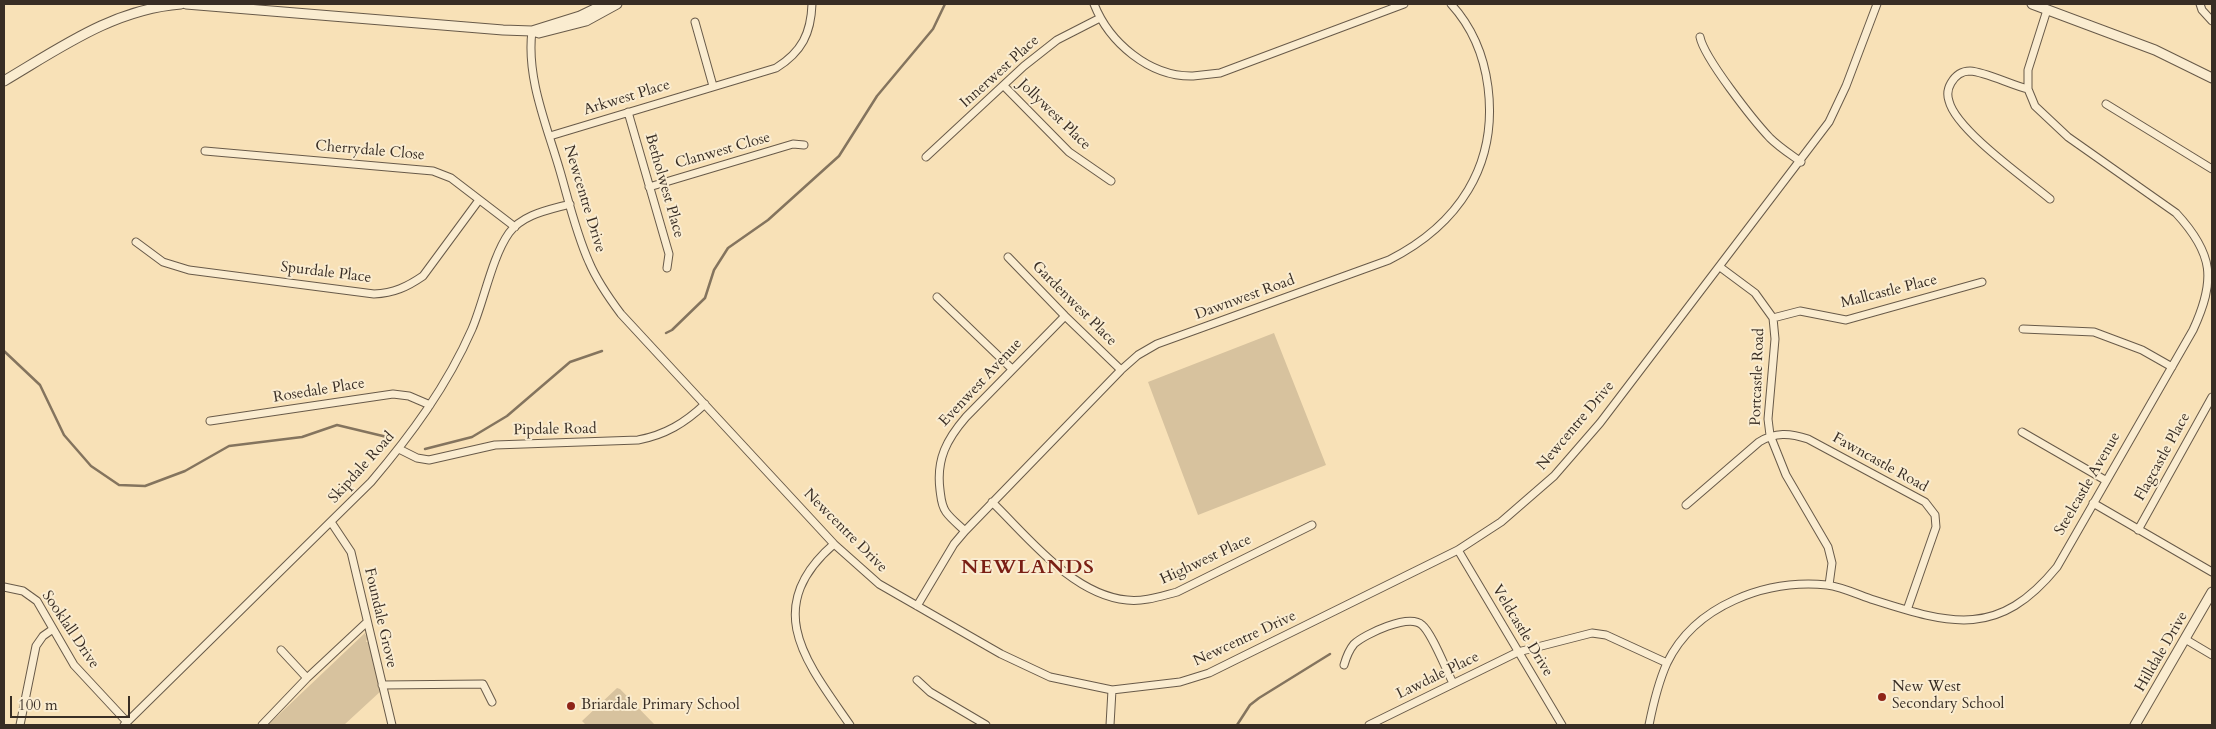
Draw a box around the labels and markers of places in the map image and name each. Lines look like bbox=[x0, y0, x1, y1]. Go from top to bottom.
place label: New West Secondary School bbox=[1892, 679, 2004, 714]
marker: New West Secondary School bbox=[1876, 691, 1888, 703]
place label: Briardale Primary School bbox=[581, 697, 740, 715]
marker: Briardale Primary School bbox=[565, 700, 577, 712]

